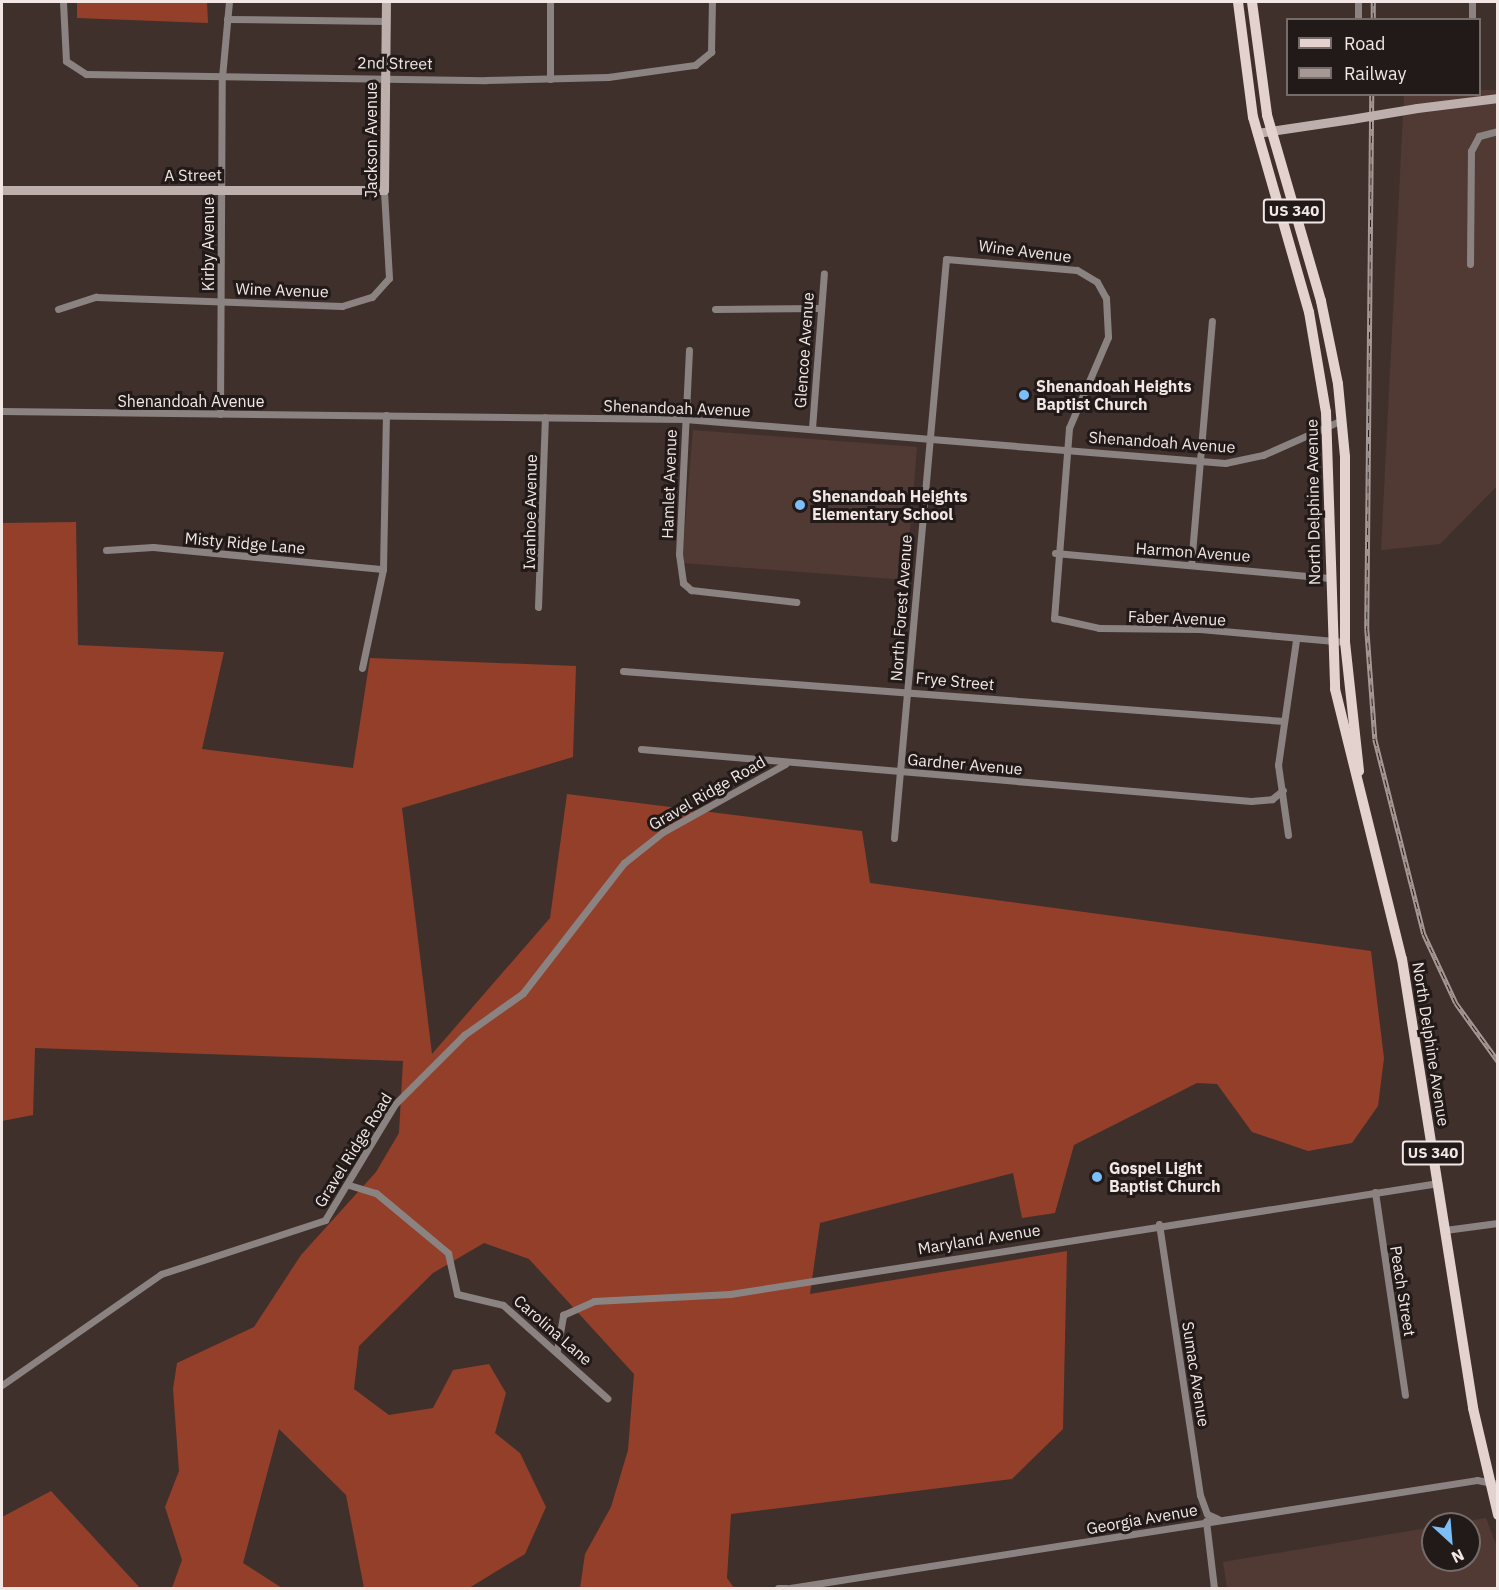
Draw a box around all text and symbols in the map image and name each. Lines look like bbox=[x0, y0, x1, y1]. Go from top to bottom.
legend bbox=[1286, 18, 1481, 96]
text: Road bbox=[1344, 32, 1385, 55]
street label: 2nd Street bbox=[357, 53, 433, 73]
text: Railway bbox=[1344, 62, 1406, 85]
street label: Jackson Avenue bbox=[361, 82, 381, 198]
street label: A Street bbox=[164, 165, 222, 185]
street label: Kirby Avenue bbox=[198, 197, 218, 291]
road number: US 340 bbox=[1262, 199, 1326, 223]
street label: Wine Avenue bbox=[978, 236, 1072, 266]
street label: Wine Avenue bbox=[235, 279, 329, 301]
street label: Glencoe Avenue bbox=[790, 291, 818, 409]
place label: Shenandoah Heights Baptist Church bbox=[1036, 376, 1192, 414]
marker: Shenandoah Heights Baptist Church bbox=[1017, 388, 1031, 402]
street label: Shenandoah Avenue bbox=[118, 391, 264, 411]
street label: Shenandoah Avenue bbox=[603, 396, 751, 420]
street label: North Delphine Avenue bbox=[1302, 419, 1324, 585]
street label: Shenandoah Avenue bbox=[1088, 427, 1236, 457]
street label: Hamlet Avenue bbox=[657, 429, 681, 539]
street label: Ivanhoe Avenue bbox=[519, 454, 541, 570]
place label: Shenandoah Heights Elementary School bbox=[812, 486, 968, 524]
marker: Shenandoah Heights Elementary School bbox=[793, 498, 807, 512]
street label: Misty Ridge Lane bbox=[184, 528, 306, 558]
street label: North Forest Avenue bbox=[886, 534, 916, 682]
street label: Harmon Avenue bbox=[1135, 538, 1251, 566]
street label: Faber Avenue bbox=[1128, 607, 1226, 629]
street label: Frye Street bbox=[915, 668, 995, 694]
street label: Gardner Avenue bbox=[907, 749, 1023, 779]
street label: Gravel Ridge Road bbox=[645, 752, 769, 834]
street label: North Delphine Avenue bbox=[1409, 961, 1453, 1127]
street label: Gravel Ridge Road bbox=[310, 1089, 396, 1211]
road number: US 340 bbox=[1402, 1141, 1464, 1165]
place label: Gospel Light Baptist Church bbox=[1109, 1158, 1221, 1196]
marker: Gospel Light Baptist Church bbox=[1090, 1170, 1104, 1184]
street label: Maryland Avenue bbox=[916, 1220, 1042, 1258]
street label: Peach Street bbox=[1386, 1244, 1420, 1338]
street label: Carolina Lane bbox=[510, 1291, 596, 1369]
street label: Sumac Avenue bbox=[1178, 1320, 1214, 1428]
street label: Georgia Avenue bbox=[1085, 1500, 1199, 1538]
north arrow bbox=[1421, 1512, 1481, 1572]
text: N bbox=[1448, 1545, 1468, 1568]

